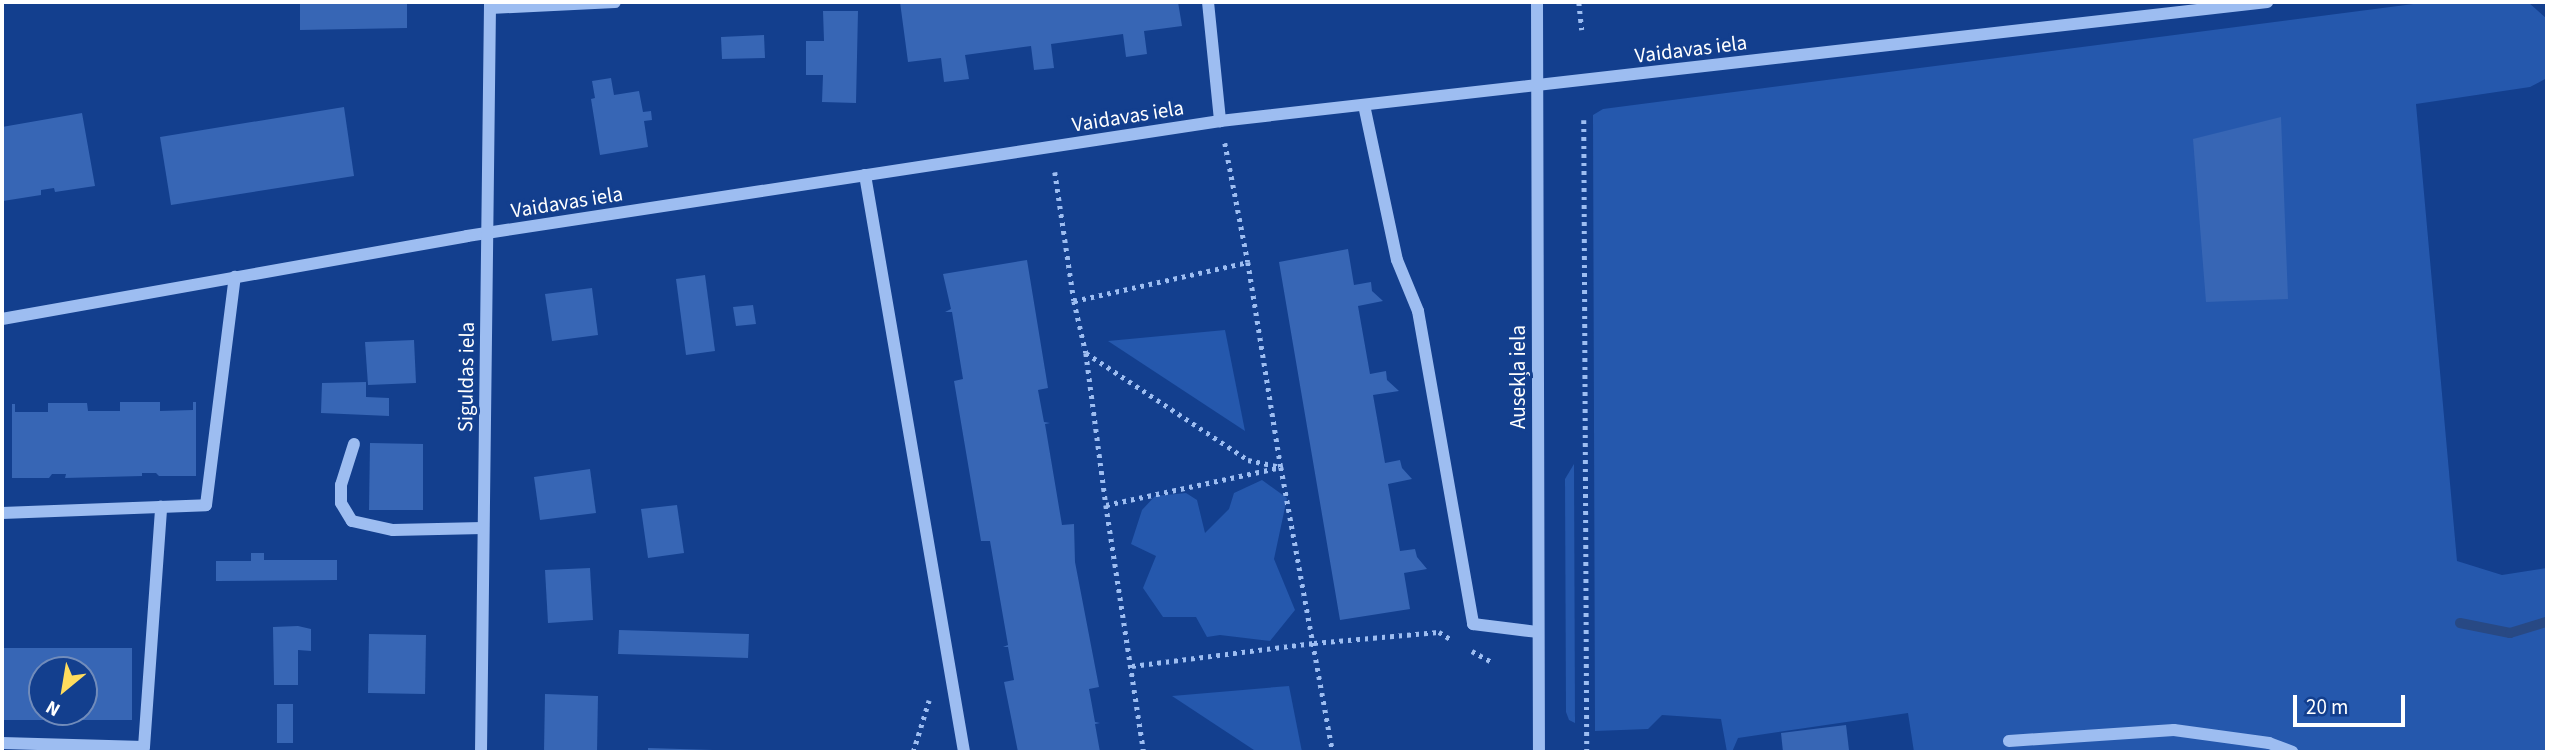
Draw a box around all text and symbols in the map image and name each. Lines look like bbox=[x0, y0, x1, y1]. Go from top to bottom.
street label: Vaidavas iela bbox=[1633, 30, 1749, 68]
street label: Vaidavas iela bbox=[1070, 95, 1186, 137]
street label: Vaidavas iela bbox=[509, 181, 625, 223]
street label: Siguldas iela bbox=[452, 322, 480, 432]
street label: Ausekļa iela bbox=[1505, 325, 1531, 429]
north arrow bbox=[28, 656, 98, 726]
scale bar bbox=[2297, 680, 2409, 724]
text: 20 m bbox=[2306, 692, 2348, 722]
text: N bbox=[41, 693, 65, 723]

